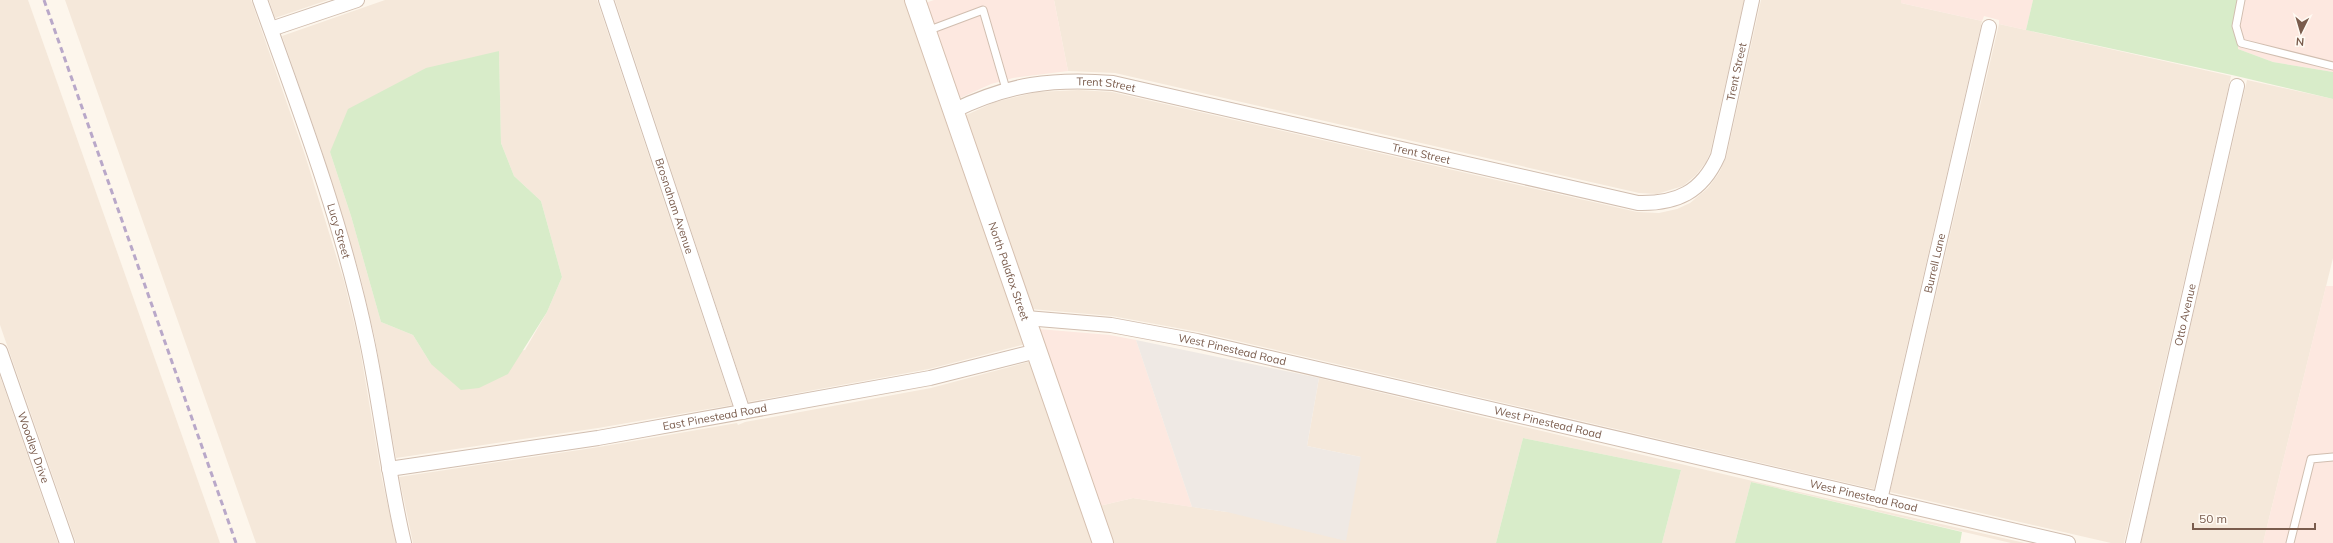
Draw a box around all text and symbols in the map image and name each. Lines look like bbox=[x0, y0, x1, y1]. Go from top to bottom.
north arrow bbox=[2281, 12, 2321, 52]
text: N bbox=[2295, 35, 2305, 49]
street label: Trent Street bbox=[1723, 41, 1750, 103]
street label: Trent Street bbox=[1076, 74, 1137, 95]
street label: Trent Street bbox=[1391, 140, 1452, 167]
street label: Brosnaham Avenue bbox=[652, 156, 697, 256]
street label: Lucy Street bbox=[324, 202, 354, 260]
street label: North Palafox Street bbox=[985, 220, 1033, 323]
street label: Burrell Lane bbox=[1921, 232, 1948, 294]
street label: Otto Avenue bbox=[2171, 282, 2199, 347]
street label: West Pinestead Road bbox=[1177, 331, 1288, 368]
street label: East Pinestead Road bbox=[662, 401, 768, 433]
street label: West Pinestead Road bbox=[1493, 403, 1603, 442]
street label: Woodley Drive bbox=[15, 410, 53, 485]
street label: West Pinestead Road bbox=[1808, 476, 1919, 515]
scale bar bbox=[2193, 505, 2315, 531]
text: 50 m bbox=[2199, 511, 2227, 526]

